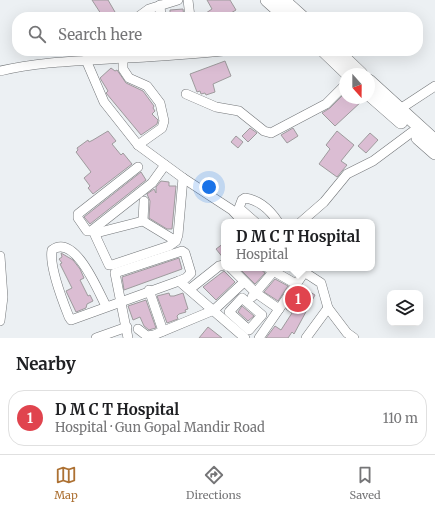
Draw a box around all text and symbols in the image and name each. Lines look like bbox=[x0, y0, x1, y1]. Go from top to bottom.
search box bbox=[12, 12, 423, 56]
icon: search bbox=[26, 23, 48, 45]
text: Search here bbox=[58, 25, 142, 44]
north arrow bbox=[339, 68, 375, 104]
your location bbox=[199, 177, 219, 197]
popup bbox=[221, 219, 375, 271]
text: D M C T Hospital bbox=[236, 227, 360, 246]
text: Hospital bbox=[236, 246, 288, 263]
pin: 1 bbox=[285, 284, 311, 314]
map controls bbox=[387, 290, 423, 326]
button: layers bbox=[387, 290, 423, 326]
text: Nearby bbox=[16, 353, 76, 375]
text: D M C T Hospital bbox=[55, 400, 179, 419]
text: 1 bbox=[27, 410, 33, 427]
text: 110 m bbox=[383, 410, 418, 427]
text: Hospital · Gun Gopal Mandir Road bbox=[55, 419, 265, 436]
tab: Map bbox=[54, 464, 78, 502]
tab: Directions bbox=[186, 464, 241, 502]
tab: Saved bbox=[350, 464, 381, 502]

